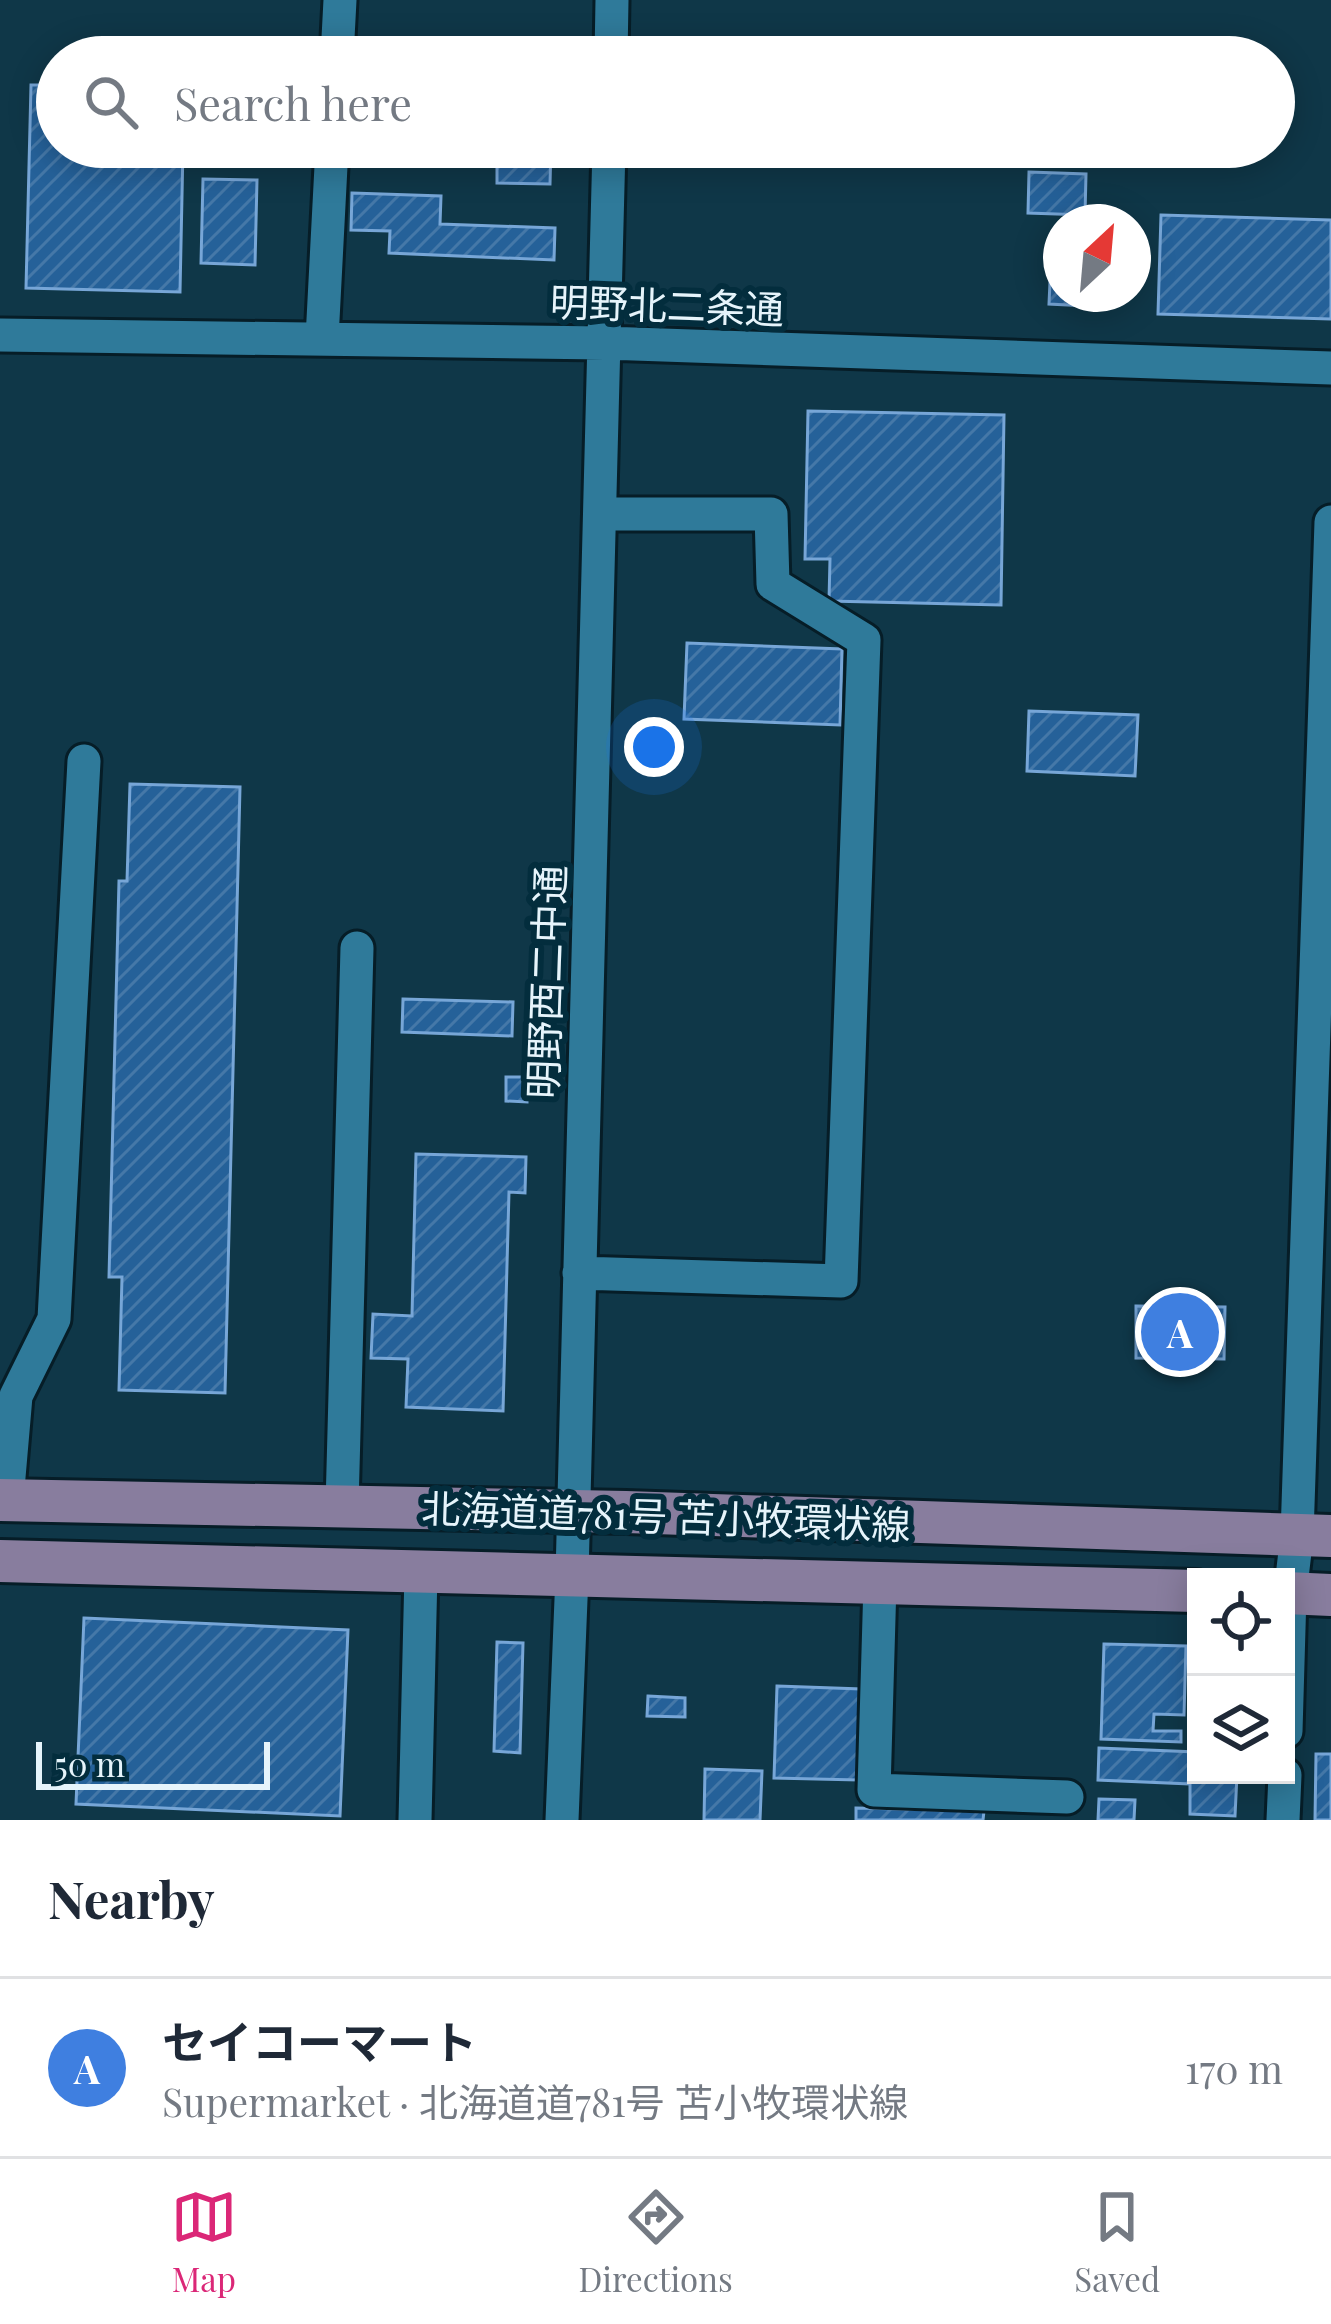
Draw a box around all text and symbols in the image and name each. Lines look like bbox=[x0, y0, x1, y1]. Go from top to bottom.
search box bbox=[36, 36, 1295, 168]
icon: search bbox=[78, 69, 144, 135]
text: Search here bbox=[174, 72, 412, 132]
north arrow bbox=[1043, 204, 1151, 312]
street label: 明野北二条通 bbox=[549, 274, 785, 334]
your location bbox=[624, 717, 684, 777]
street label: 明野西二中通 bbox=[515, 864, 575, 1100]
pin: A bbox=[1141, 1287, 1219, 1377]
street label: 北海道道781号 苫小牧環状線 bbox=[421, 1480, 911, 1550]
map controls bbox=[1187, 1568, 1295, 1784]
button: locate bbox=[1187, 1568, 1295, 1676]
button: layers bbox=[1187, 1676, 1295, 1784]
scale bar bbox=[36, 1736, 270, 1789]
text: 50 m bbox=[54, 1741, 125, 1785]
text: Nearby bbox=[48, 1864, 214, 1932]
text: セイコーマート bbox=[162, 2010, 477, 2070]
text: A bbox=[74, 2042, 100, 2094]
text: 170 m bbox=[1185, 2042, 1283, 2094]
text: Supermarket · 北海道道781号 苫小牧環状線 bbox=[162, 2075, 908, 2127]
tab: Map bbox=[171, 2184, 237, 2300]
tab: Directions bbox=[578, 2184, 733, 2300]
tab: Saved bbox=[1074, 2184, 1160, 2300]

